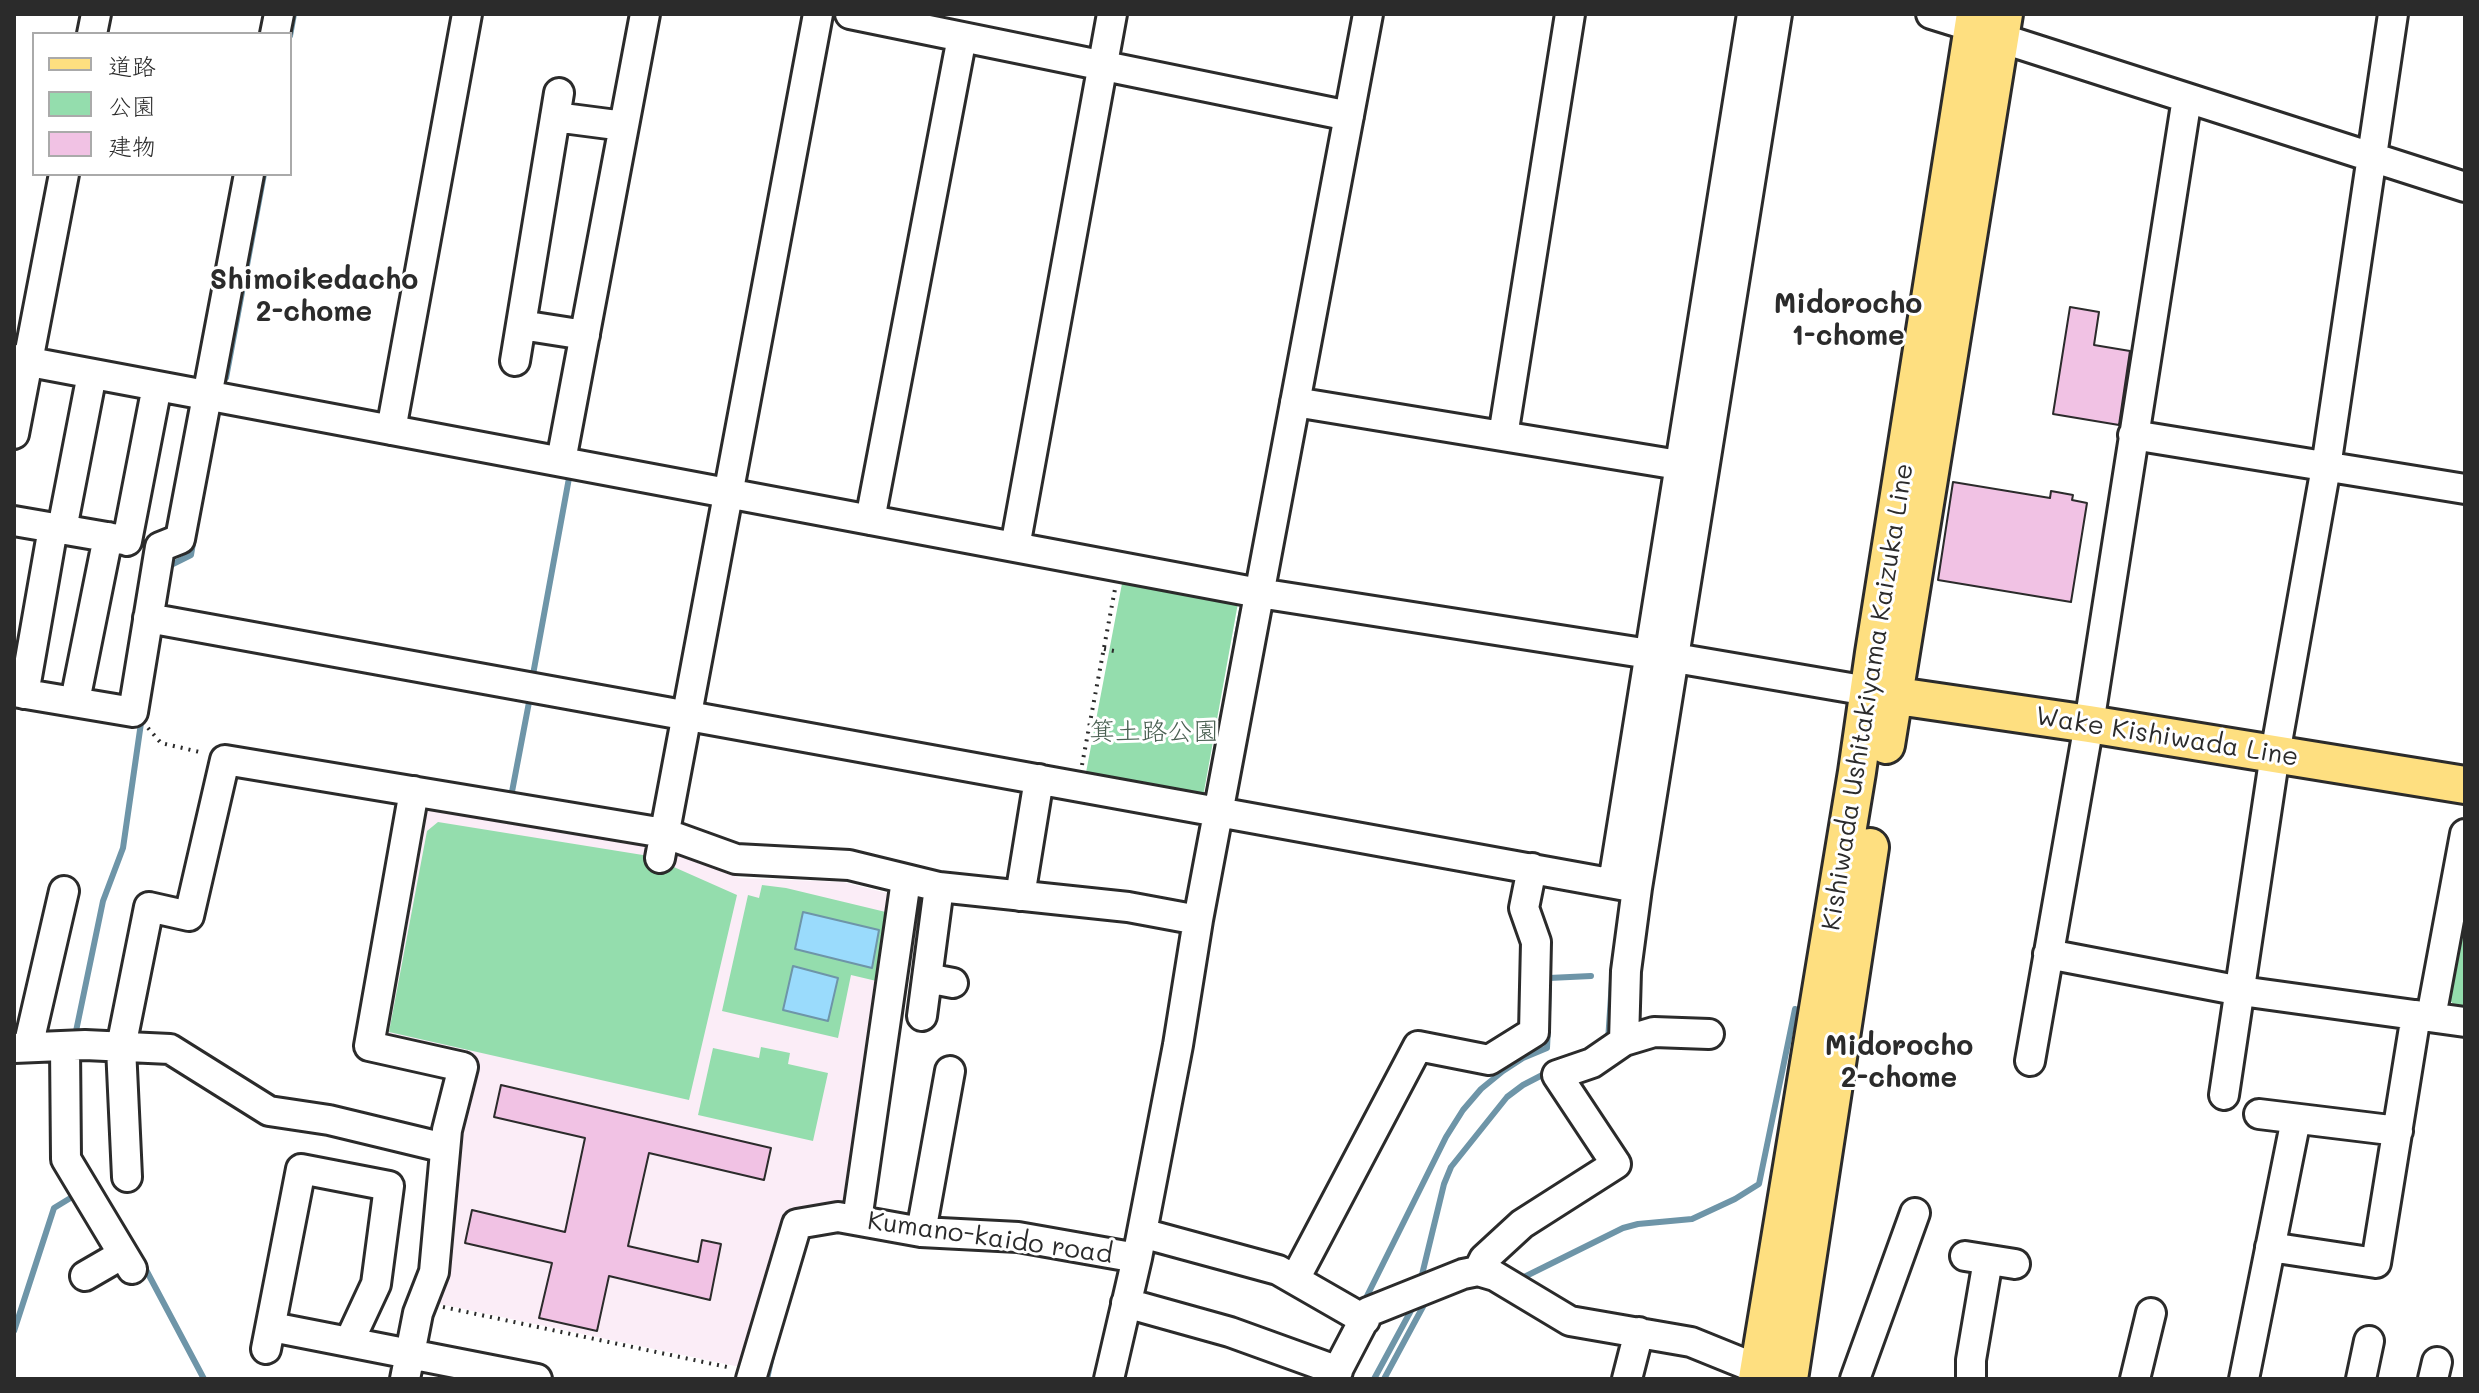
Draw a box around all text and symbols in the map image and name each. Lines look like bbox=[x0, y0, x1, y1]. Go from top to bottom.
legend bbox=[32, 32, 292, 176]
text: 道路 bbox=[108, 50, 156, 81]
text: 公園 bbox=[108, 90, 156, 121]
text: 建物 bbox=[108, 130, 156, 161]
district label: Shimoikedacho 2-chome bbox=[210, 263, 418, 329]
district label: Midorocho 1-chome bbox=[1774, 287, 1922, 353]
street label: Kishiwada Ushitakiyama Kaizuka Line bbox=[1816, 461, 1920, 933]
street label: Wake Kishiwada Line bbox=[2033, 701, 2301, 773]
park label: 箕土路公園 bbox=[1089, 716, 1219, 748]
district label: Midorocho 2-chome bbox=[1825, 1029, 1973, 1095]
street label: Kumano-kaido road bbox=[866, 1205, 1114, 1271]

